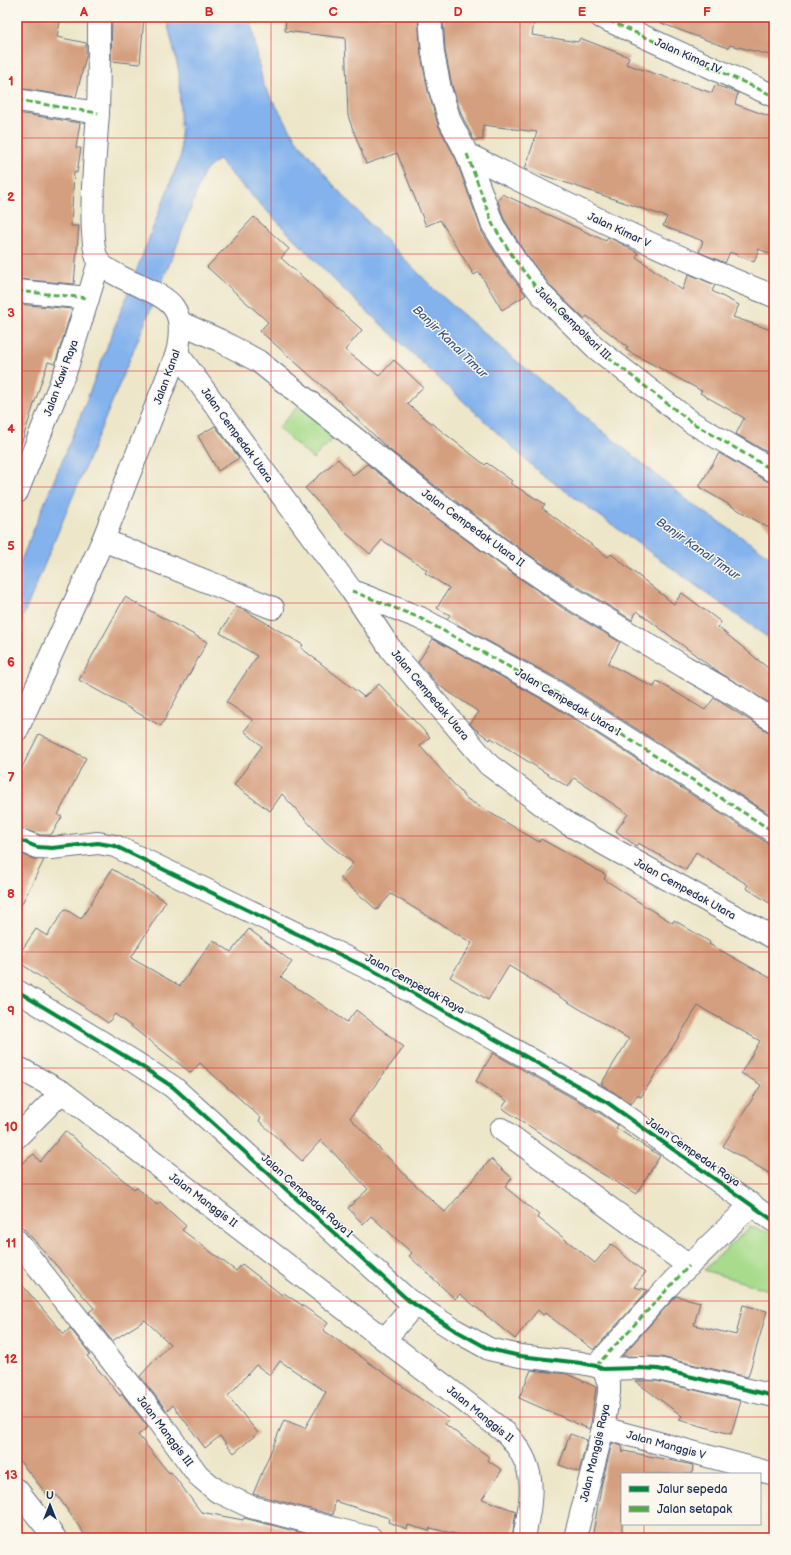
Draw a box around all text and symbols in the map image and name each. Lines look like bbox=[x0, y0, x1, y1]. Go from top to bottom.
text: A bbox=[79, 4, 88, 20]
text: B bbox=[204, 4, 214, 20]
text: C bbox=[328, 4, 338, 20]
text: D bbox=[453, 4, 463, 20]
text: E bbox=[578, 4, 587, 20]
text: F bbox=[703, 4, 711, 20]
street label: Jalan Kimar IV bbox=[653, 35, 724, 77]
text: 1 bbox=[8, 73, 14, 89]
text: 2 bbox=[7, 189, 15, 205]
street label: Jalan Kimar V bbox=[585, 210, 653, 250]
street label: Jalan Gempolsari III bbox=[533, 284, 614, 363]
water label: Banjir Kanal Timur bbox=[409, 303, 492, 383]
text: 3 bbox=[7, 305, 15, 321]
street label: Jalan Kawi Raya bbox=[41, 338, 81, 418]
street label: Jalan Kanal bbox=[151, 348, 183, 406]
street label: Jalan Cempedak Utara bbox=[198, 385, 276, 485]
text: 4 bbox=[7, 421, 15, 437]
street label: Jalan Cempedak Utara II bbox=[419, 486, 527, 570]
water label: Banjir Kanal Timur bbox=[654, 515, 744, 584]
text: 5 bbox=[7, 538, 15, 554]
street label: Jalan Cempedak Utara bbox=[388, 647, 472, 743]
text: 6 bbox=[7, 654, 15, 670]
street label: Jalan Cempedak Utara I bbox=[513, 665, 623, 739]
text: 7 bbox=[7, 770, 15, 786]
street label: Jalan Cempedak Utara bbox=[632, 856, 738, 922]
text: 8 bbox=[7, 886, 15, 902]
street label: Jalan Cempedak Raya bbox=[363, 951, 467, 1017]
text: 9 bbox=[7, 1003, 15, 1019]
street label: Jalan Cempedak Raya bbox=[644, 1115, 742, 1189]
text: 10 bbox=[4, 1119, 18, 1135]
street label: Jalan Cempedak Raya I bbox=[259, 1152, 356, 1241]
street label: Jalan Manggis II bbox=[166, 1170, 240, 1230]
text: 11 bbox=[6, 1235, 16, 1251]
text: 12 bbox=[4, 1351, 18, 1367]
street label: Jalan Manggis II bbox=[444, 1383, 516, 1445]
street label: Jalan Manggis III bbox=[134, 1393, 196, 1469]
street label: Jalan Manggis Raya bbox=[577, 1403, 613, 1503]
street label: Jalan Manggis V bbox=[625, 1428, 707, 1462]
text: 13 bbox=[4, 1467, 18, 1483]
legend bbox=[621, 1473, 761, 1525]
text: Jalur sepeda bbox=[657, 1482, 728, 1497]
north arrow bbox=[30, 1485, 70, 1525]
text: U bbox=[46, 1489, 54, 1502]
text: Jalan setapak bbox=[657, 1502, 732, 1517]

